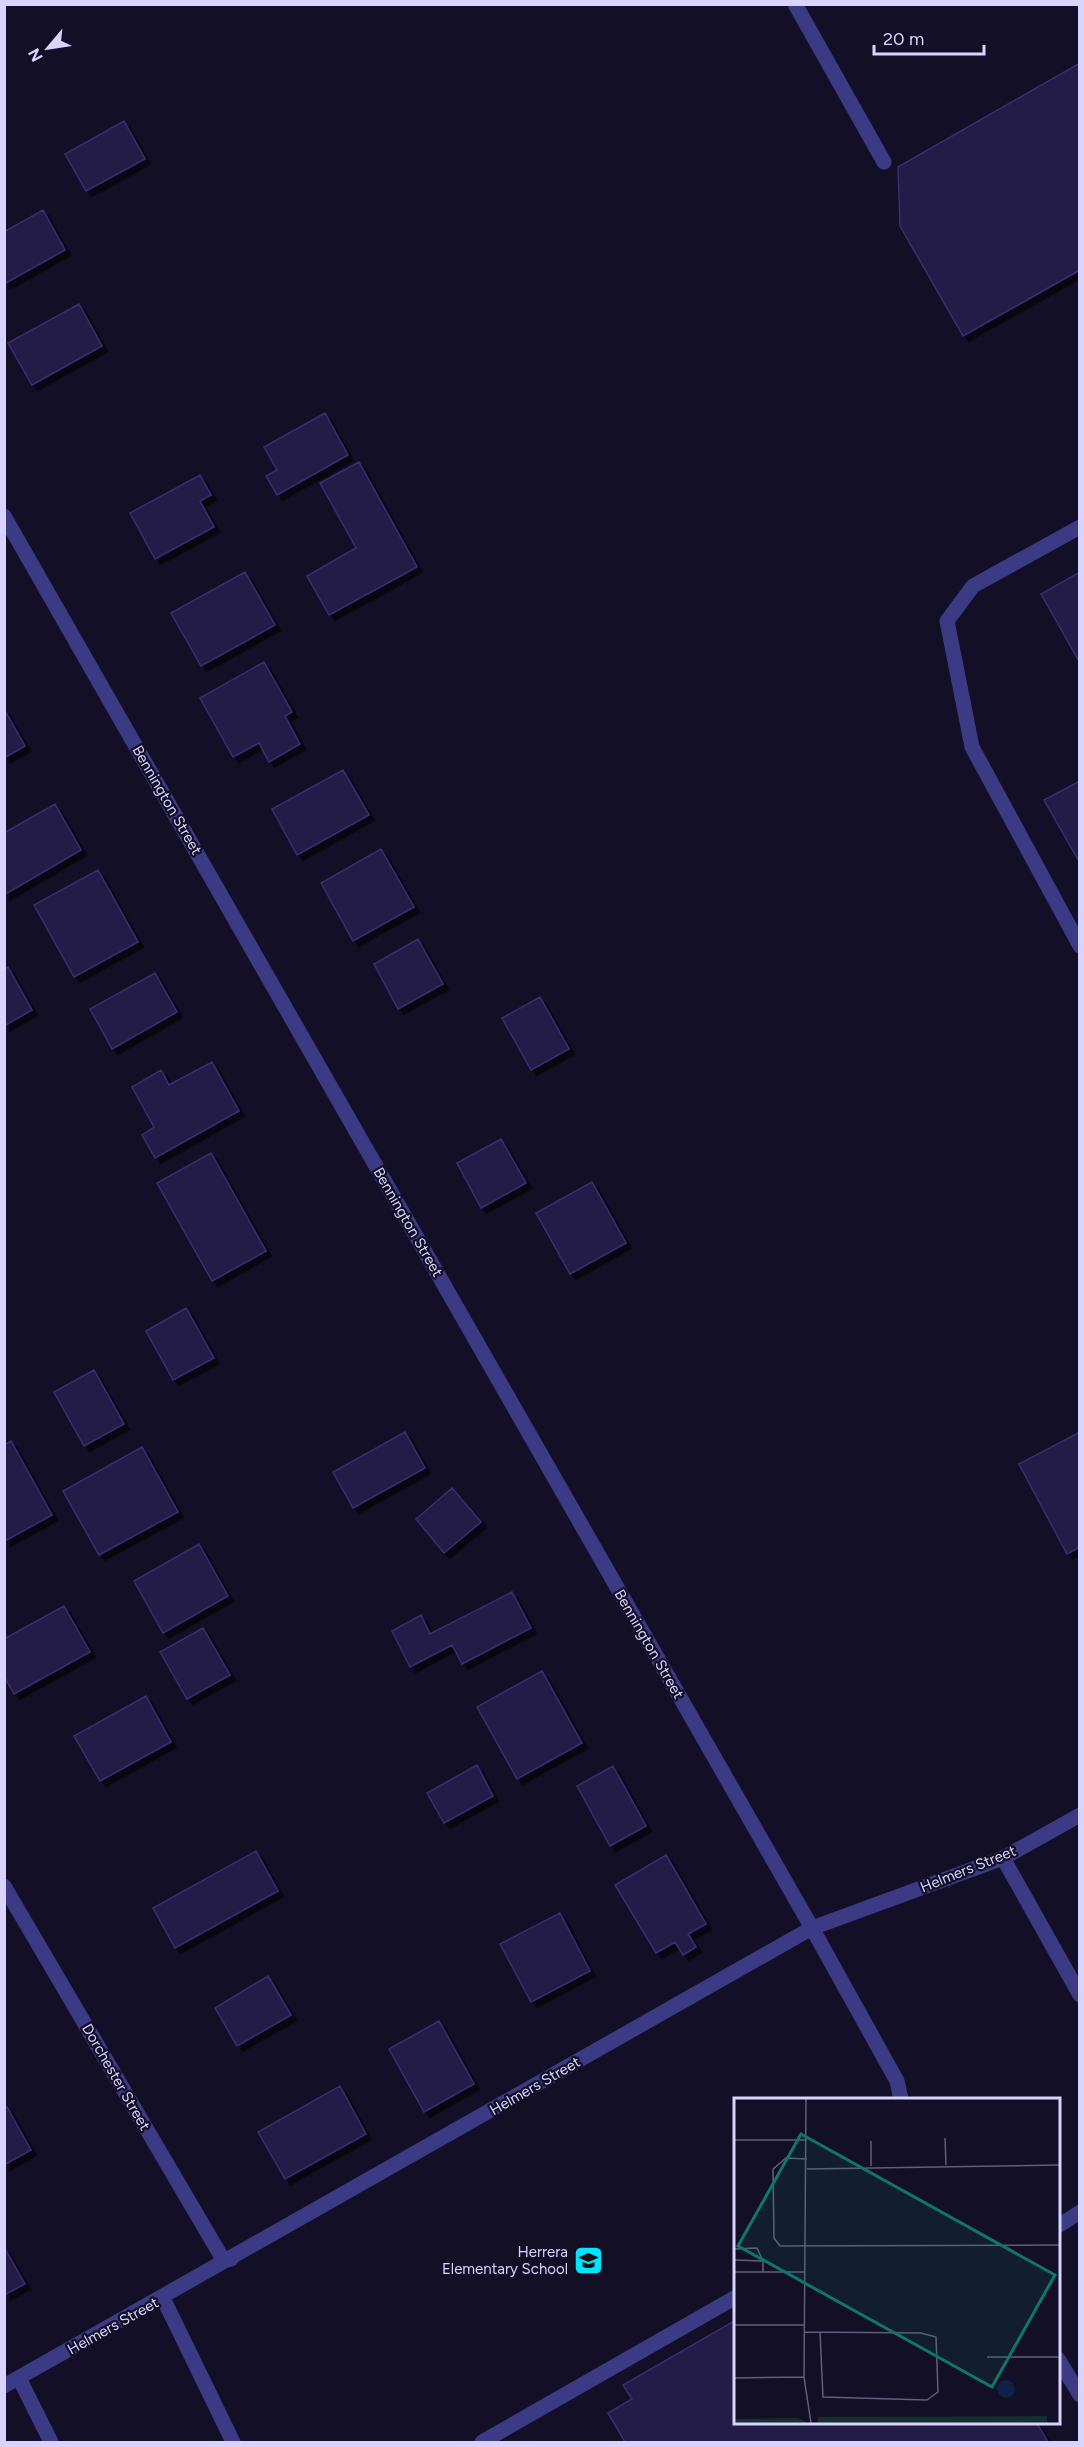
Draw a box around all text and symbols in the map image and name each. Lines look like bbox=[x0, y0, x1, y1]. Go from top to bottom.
north arrow bbox=[18, 18, 78, 78]
scale bar bbox=[874, 18, 984, 56]
text: 20 m bbox=[883, 28, 924, 50]
text: N bbox=[24, 45, 47, 65]
street label: Bennington Street bbox=[128, 742, 206, 858]
street label: Bennington Street bbox=[369, 1164, 447, 1280]
street label: Bennington Street bbox=[610, 1586, 688, 1702]
street label: Helmers Street bbox=[918, 1842, 1019, 1896]
street label: Dorchester Street bbox=[78, 2020, 154, 2134]
street label: Helmers Street bbox=[487, 2053, 584, 2119]
inset map bbox=[734, 2098, 1060, 2423]
place label: Herrera Elementary School bbox=[442, 2243, 568, 2278]
school or university icon: Herrera Elementary School bbox=[573, 2245, 605, 2277]
street label: Helmers Street bbox=[64, 2293, 162, 2358]

